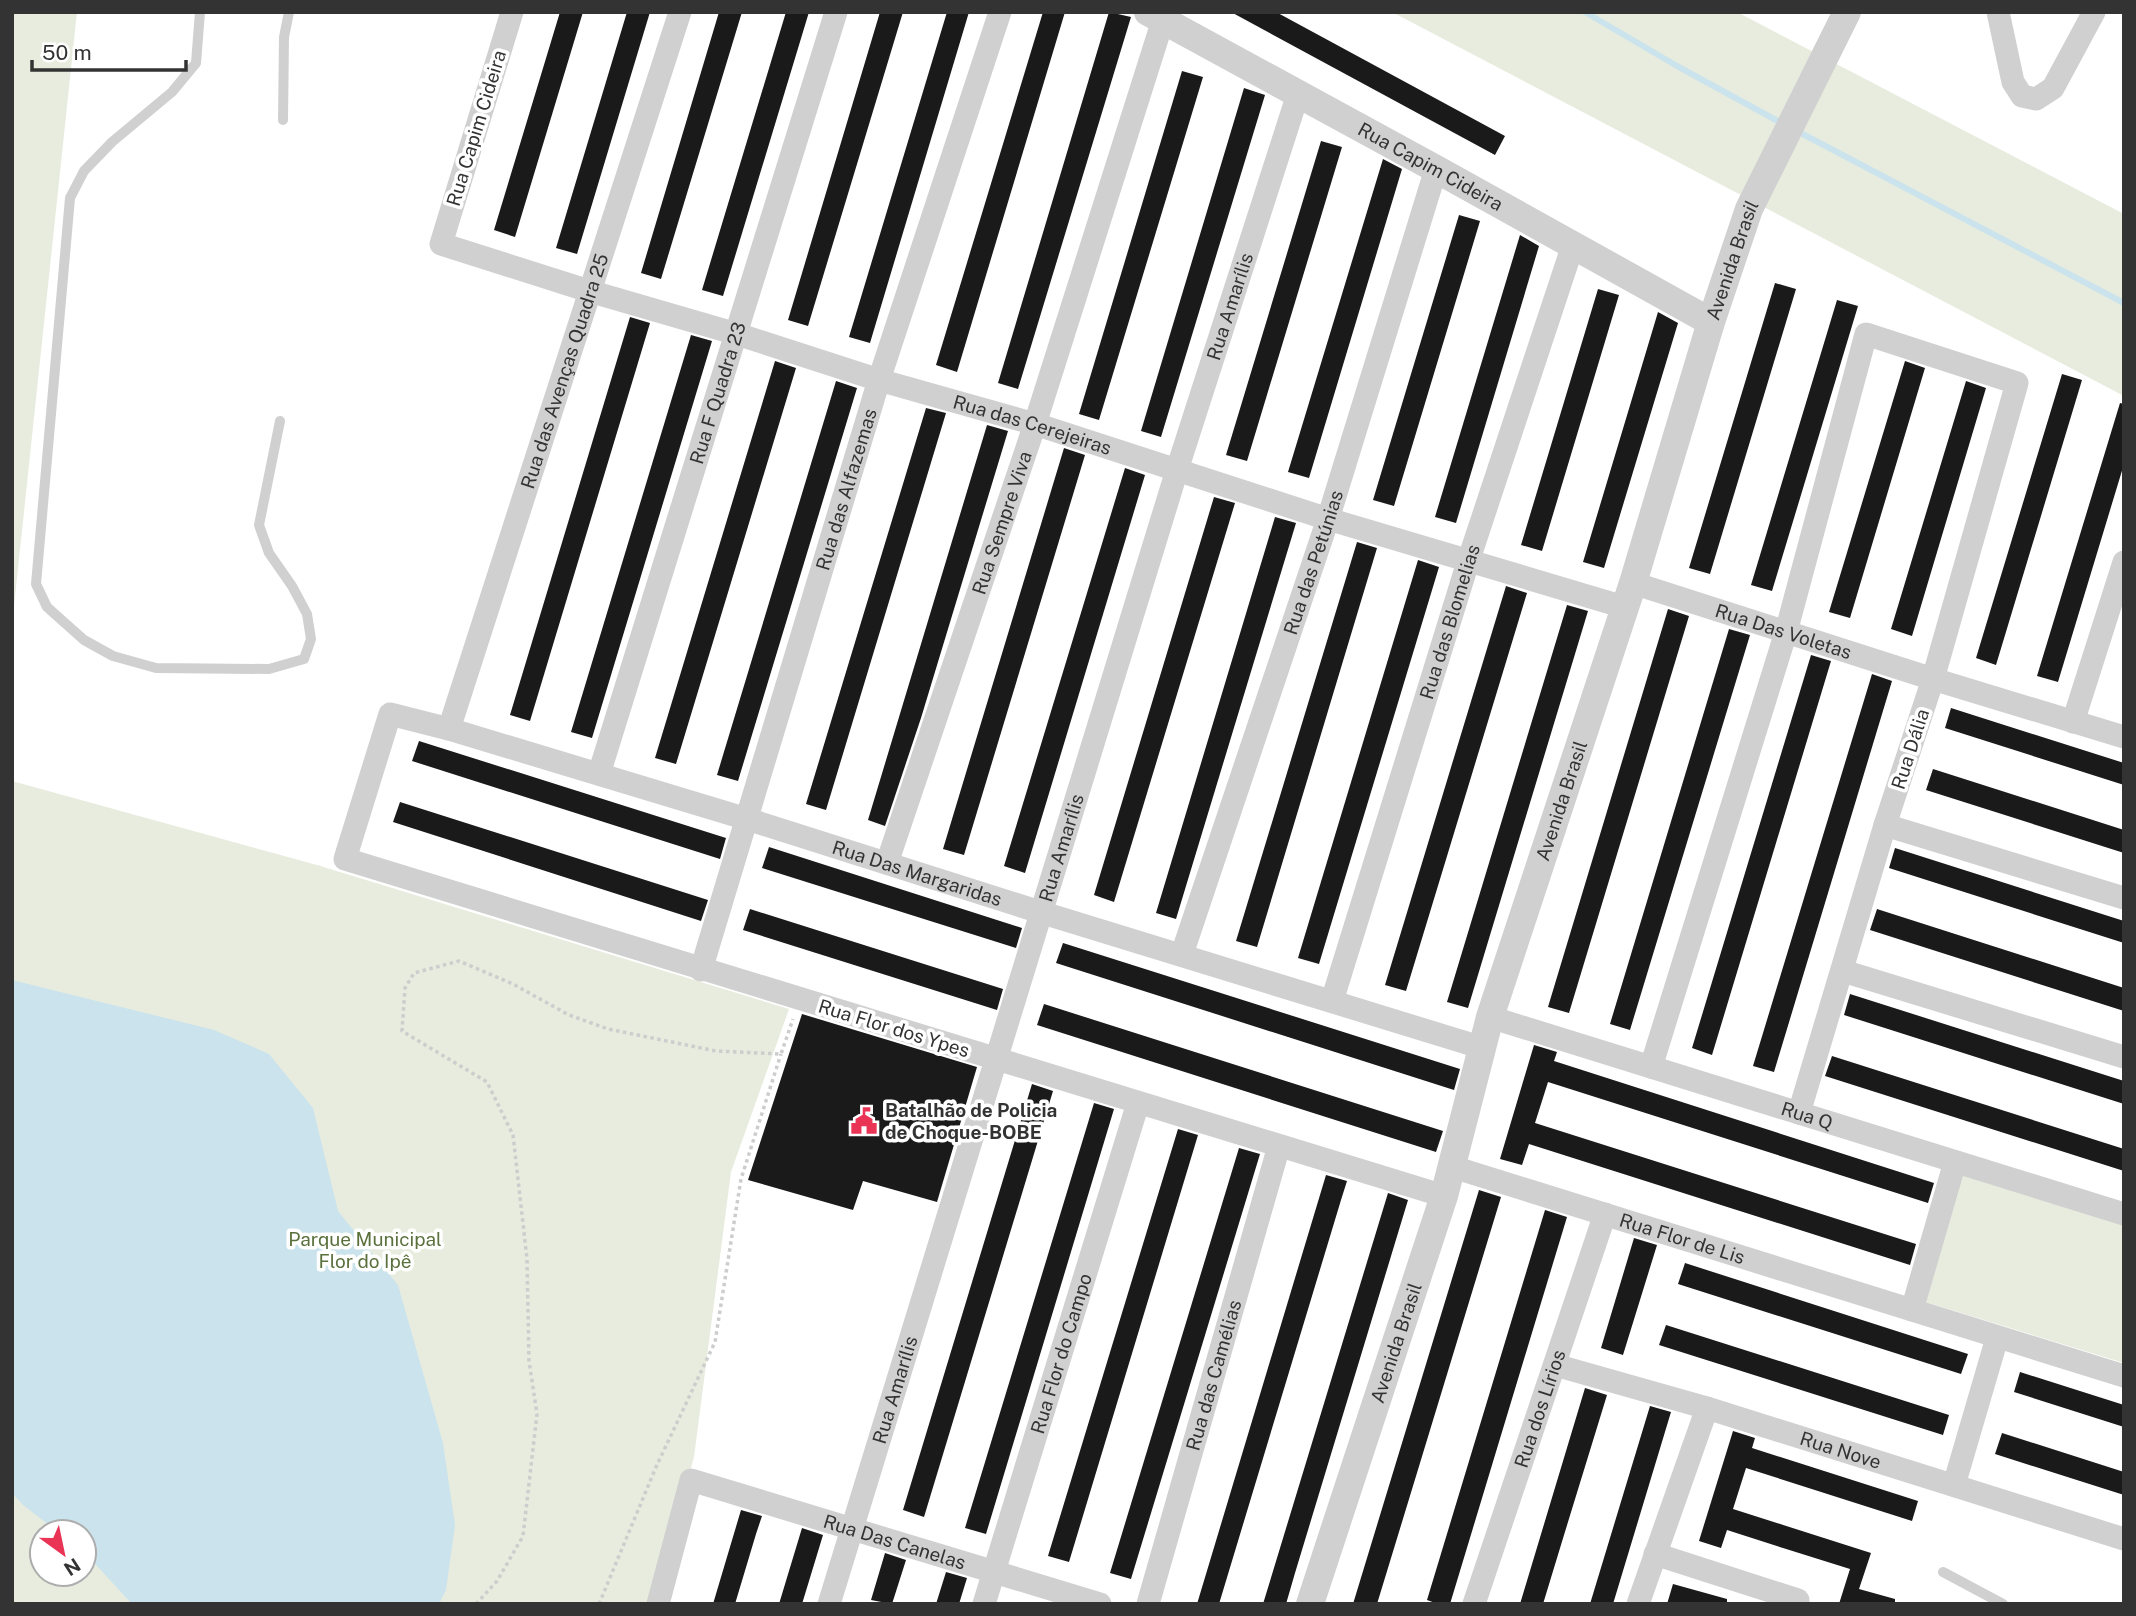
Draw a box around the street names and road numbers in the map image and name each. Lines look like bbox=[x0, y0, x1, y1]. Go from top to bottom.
street label: Rua Capim Cideira bbox=[442, 47, 510, 209]
street label: Rua Capim Cideira bbox=[1354, 118, 1507, 215]
street label: Avenida Brasil bbox=[1701, 196, 1763, 323]
street label: Rua Amarílis bbox=[1202, 250, 1257, 363]
street label: Rua das Avenças Quadra 25 bbox=[516, 251, 612, 491]
street label: Rua F Quadra 23 bbox=[685, 319, 750, 467]
street label: Rua das Cerejeiras bbox=[951, 390, 1114, 459]
street label: Rua das Alfazemas bbox=[811, 406, 881, 573]
street label: Rua Sempre Viva bbox=[967, 448, 1036, 597]
street label: Rua das Petúnias bbox=[1279, 487, 1347, 638]
street label: Rua das Blomelias bbox=[1415, 542, 1484, 702]
street label: Rua Das Voletas bbox=[1713, 599, 1854, 663]
street label: Rua Dália bbox=[1887, 706, 1933, 792]
street label: Avenida Brasil bbox=[1531, 738, 1591, 864]
street label: Rua Amarílis bbox=[1034, 791, 1088, 904]
street label: Rua Das Margaridas bbox=[830, 836, 1005, 910]
street label: Rua Flor dos Ypes bbox=[816, 995, 972, 1061]
street label: Rua Q bbox=[1778, 1097, 1836, 1134]
street label: Rua Flor de Lis bbox=[1617, 1209, 1747, 1268]
street label: Rua Flor do Campo bbox=[1026, 1271, 1096, 1436]
street label: Avenida Brasil bbox=[1366, 1280, 1426, 1406]
street label: Rua das Camélias bbox=[1181, 1297, 1245, 1453]
street label: Rua Amarílis bbox=[868, 1333, 922, 1446]
street label: Rua dos Lírios bbox=[1510, 1347, 1570, 1471]
street label: Rua Nove bbox=[1797, 1427, 1884, 1473]
street label: Rua Das Canelas bbox=[821, 1510, 968, 1574]

